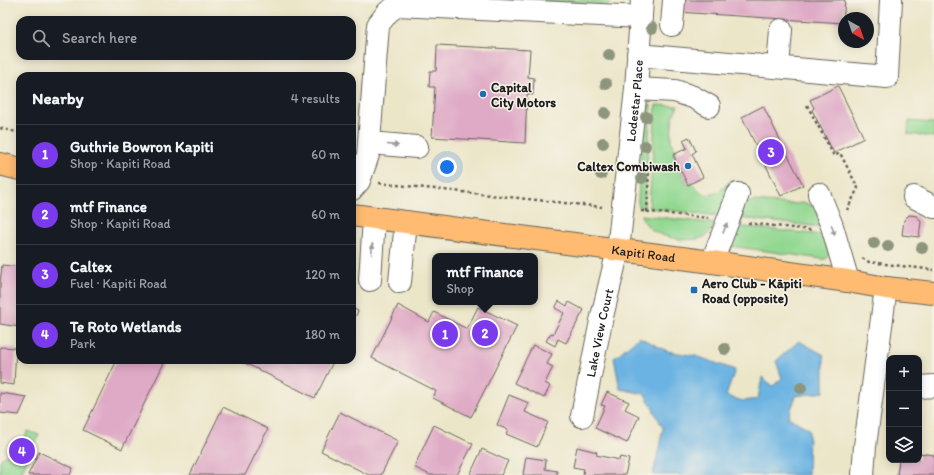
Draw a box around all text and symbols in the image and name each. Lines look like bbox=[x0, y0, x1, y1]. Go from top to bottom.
north arrow bbox=[838, 12, 874, 48]
search box bbox=[16, 16, 356, 60]
icon: search bbox=[30, 27, 52, 49]
text: Search here bbox=[62, 29, 137, 47]
street label: Lodestar Place bbox=[623, 59, 645, 143]
place label: Capital City Motors bbox=[491, 80, 556, 111]
text: Nearby bbox=[32, 88, 84, 108]
marker: Capital City Motors bbox=[478, 89, 488, 99]
text: 4 results bbox=[291, 91, 340, 106]
pin: 3 bbox=[758, 137, 784, 167]
text: Guthrie Bowron Kapiti bbox=[70, 138, 214, 156]
one-way arrow bbox=[387, 142, 399, 149]
text: 1 bbox=[42, 147, 48, 162]
text: 60 m bbox=[311, 147, 340, 162]
text: Shop · Kapiti Road bbox=[70, 156, 171, 171]
your location bbox=[437, 157, 457, 177]
place label: Caltex Combiwash bbox=[577, 159, 680, 174]
marker: Caltex Combiwash bbox=[683, 161, 693, 171]
text: mtf Finance bbox=[70, 198, 147, 216]
text: 2 bbox=[42, 207, 48, 222]
text: 60 m bbox=[311, 207, 340, 222]
text: Shop · Kapiti Road bbox=[70, 216, 171, 231]
one-way arrow bbox=[722, 222, 728, 233]
one-way arrow bbox=[830, 225, 836, 237]
street label: Kapiti Road bbox=[611, 241, 676, 265]
one-way arrow bbox=[368, 243, 375, 255]
popup bbox=[432, 253, 538, 305]
text: Caltex bbox=[70, 258, 112, 276]
text: mtf Finance bbox=[447, 263, 523, 281]
text: 3 bbox=[41, 267, 49, 282]
text: 120 m bbox=[305, 267, 340, 282]
text: Fuel · Kapiti Road bbox=[70, 276, 167, 291]
place label: Aero Club - Kāpiti Road (opposite) bbox=[701, 276, 802, 307]
text: Shop bbox=[447, 281, 474, 296]
marker: Aero Club - Kāpiti Road (opposite) bbox=[689, 285, 699, 295]
street label: Lake View Court bbox=[582, 287, 616, 378]
text: Te Roto Wetlands bbox=[70, 318, 181, 336]
pin: 2 bbox=[472, 318, 498, 348]
pin: 1 bbox=[432, 319, 458, 349]
text: 4 bbox=[41, 327, 49, 342]
text: 180 m bbox=[305, 327, 340, 342]
text: Park bbox=[70, 336, 96, 351]
map controls bbox=[886, 355, 922, 463]
button: + bbox=[886, 355, 922, 391]
button: − bbox=[886, 391, 922, 427]
button: layers bbox=[886, 427, 922, 463]
pin: 4 bbox=[9, 436, 35, 466]

